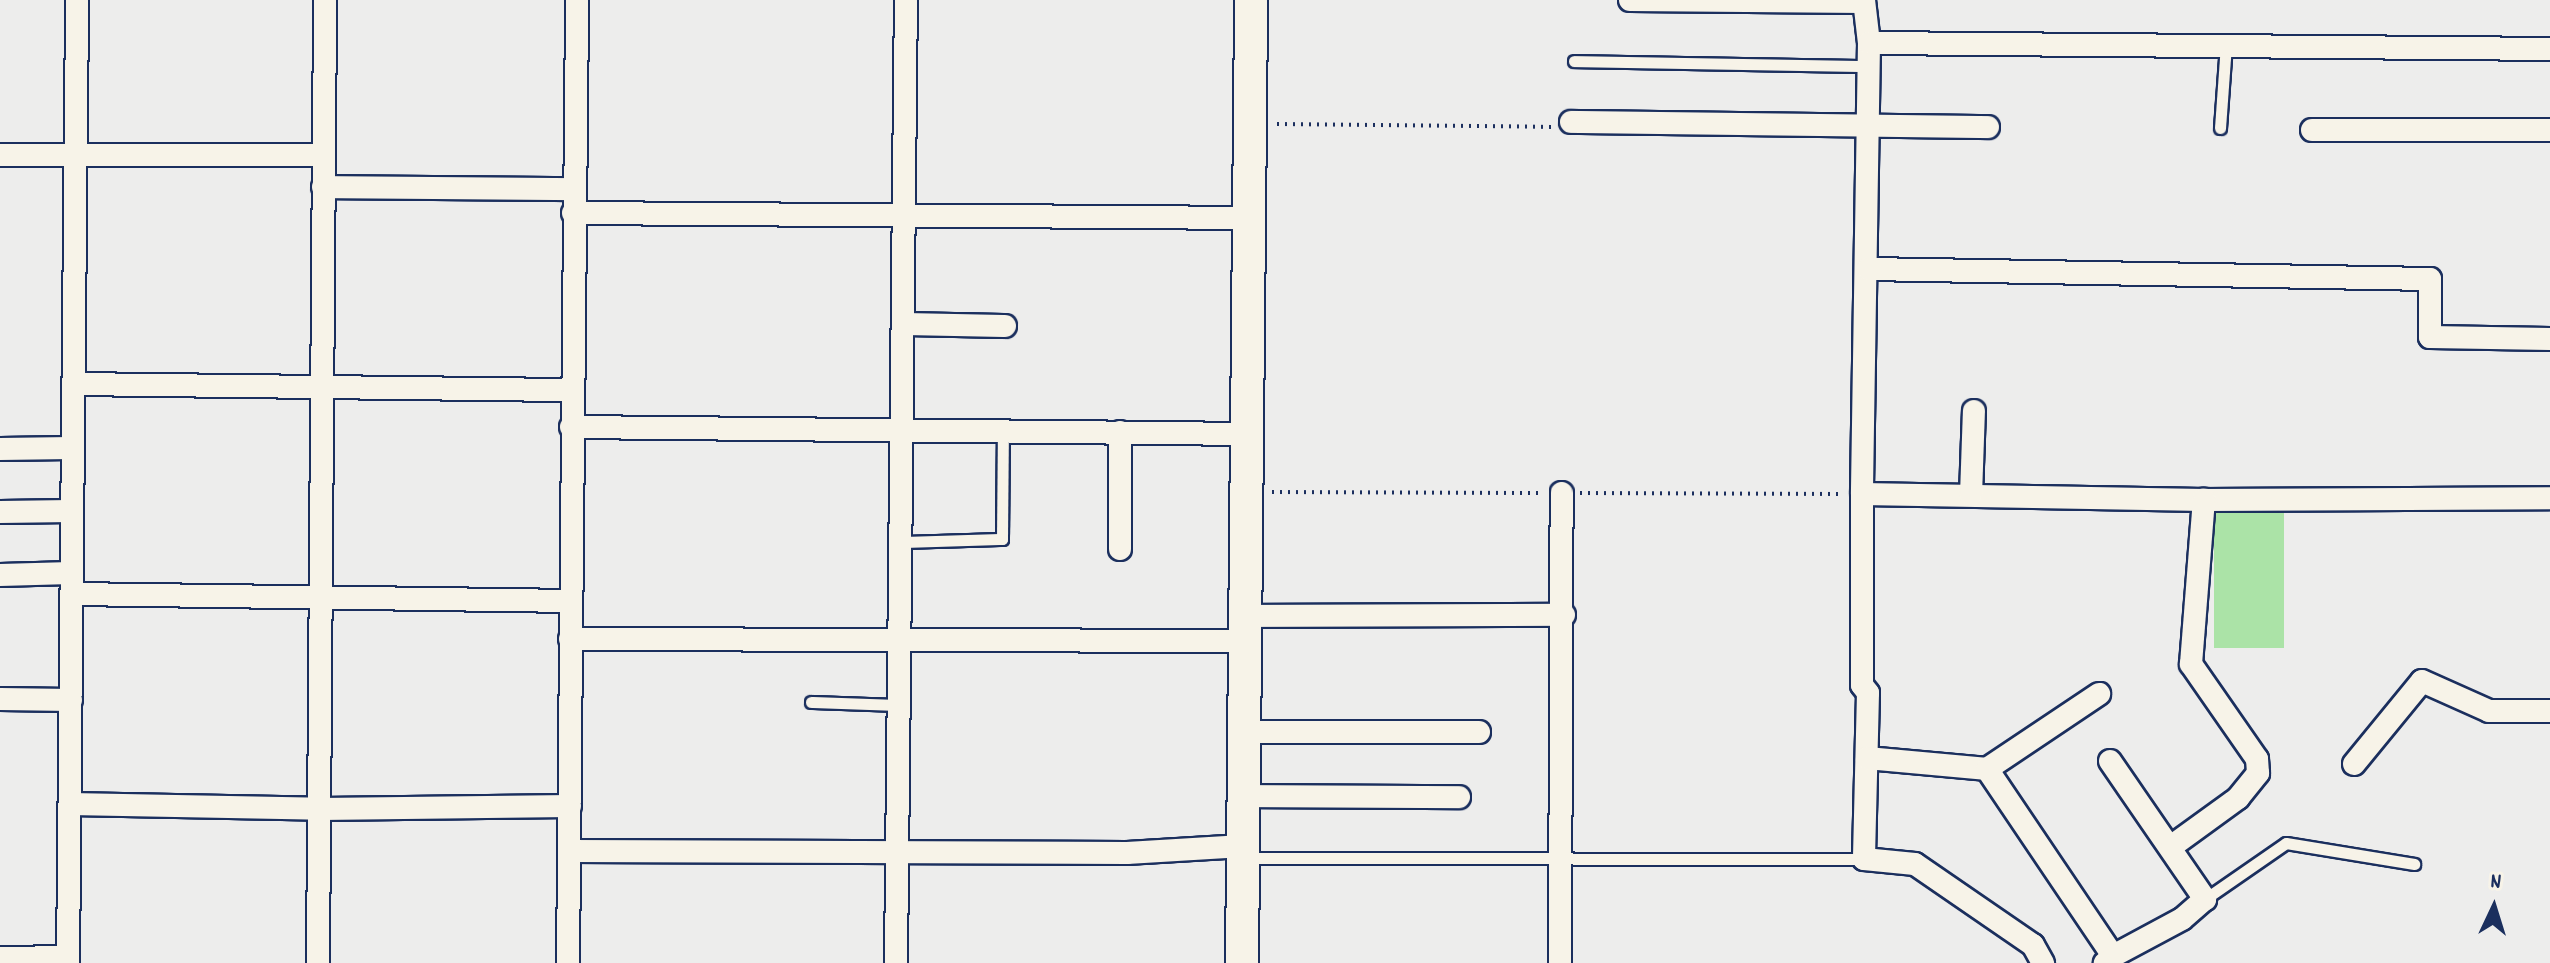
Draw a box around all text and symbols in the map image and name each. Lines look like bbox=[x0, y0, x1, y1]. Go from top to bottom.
north arrow bbox=[2454, 867, 2534, 947]
text: N bbox=[2489, 867, 2502, 898]

